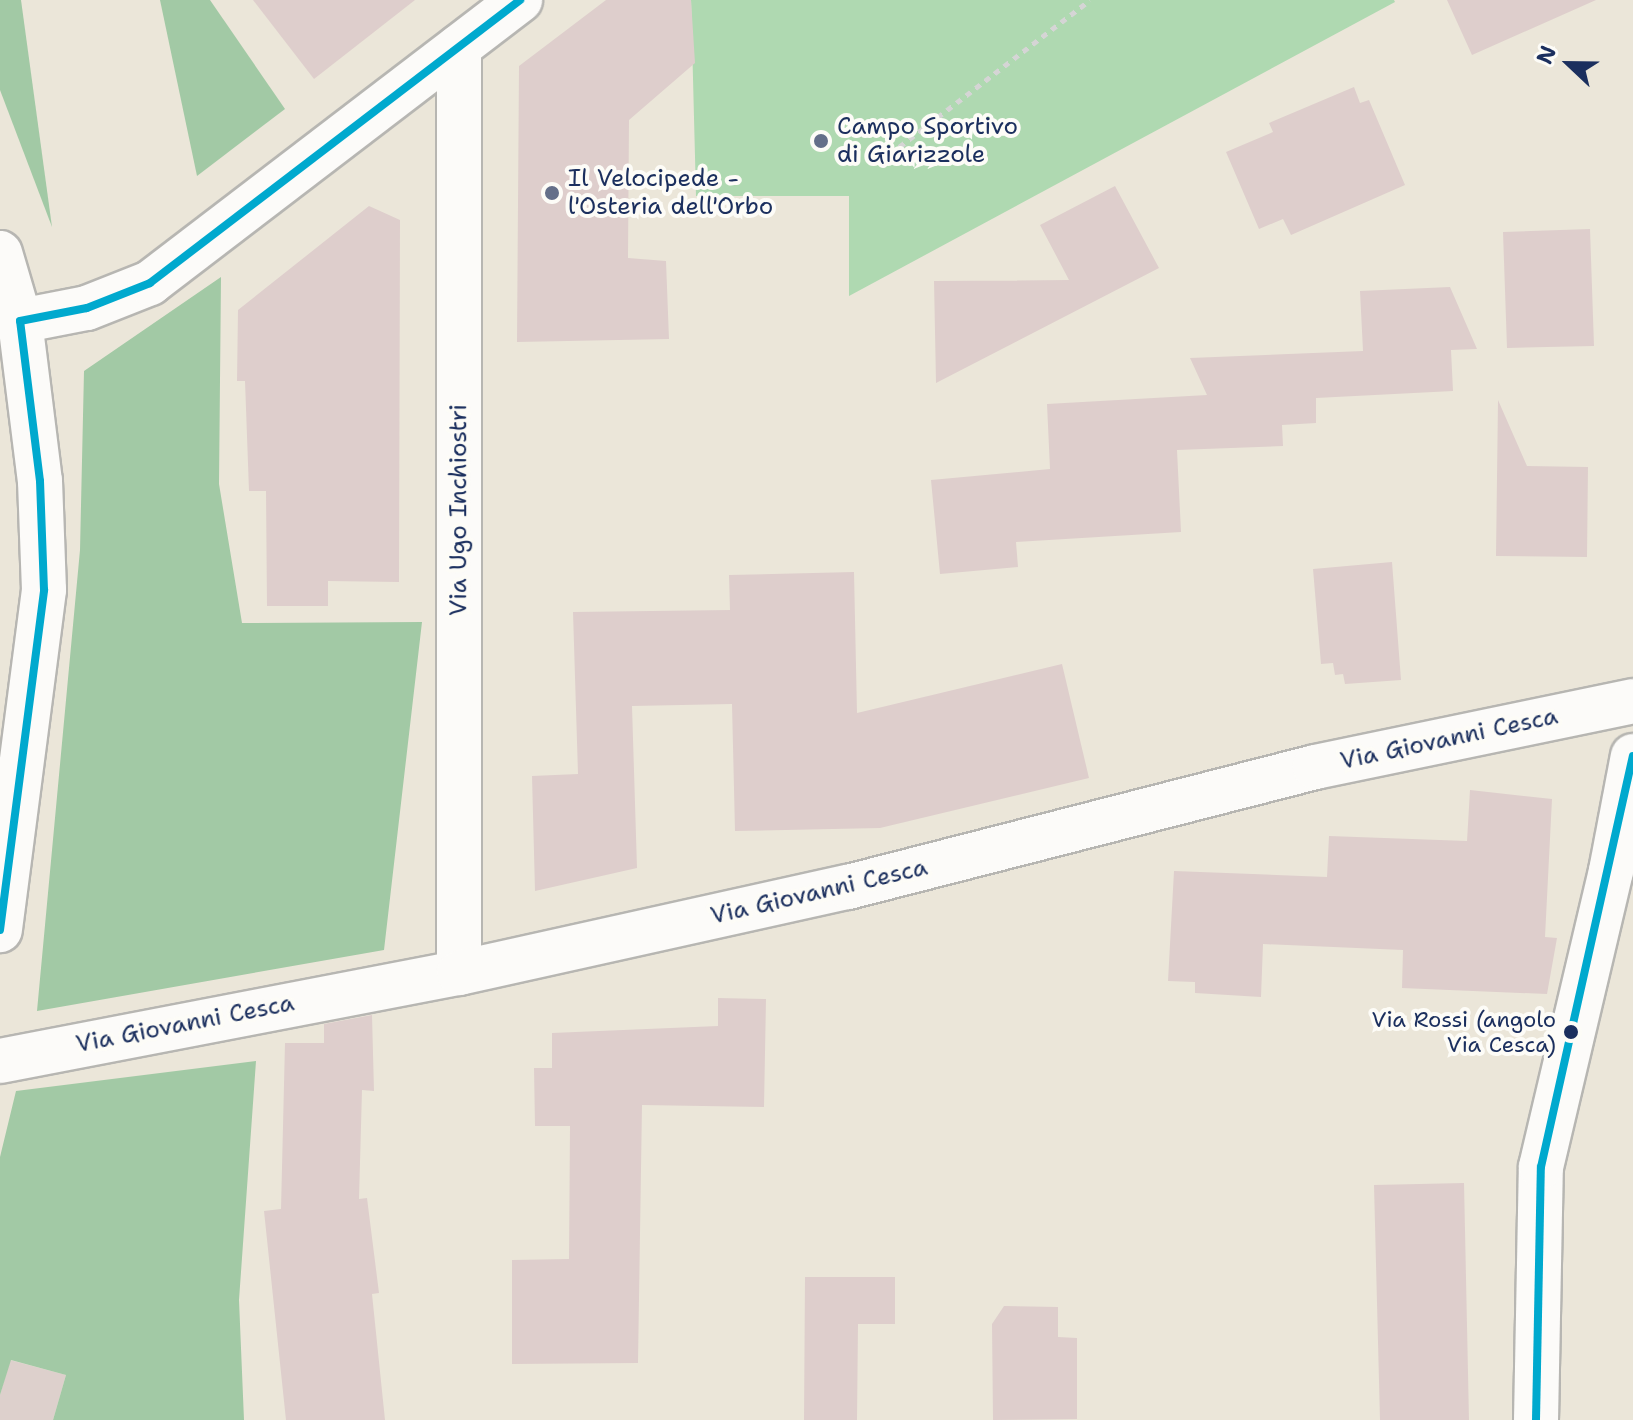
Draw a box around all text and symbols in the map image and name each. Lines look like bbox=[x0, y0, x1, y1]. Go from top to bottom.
north arrow bbox=[1529, 24, 1609, 104]
text: N bbox=[1530, 41, 1563, 68]
place label: Campo Sportivo di Giarizzole bbox=[837, 113, 1018, 169]
marker: Campo Sportivo di Giarizzole bbox=[812, 132, 830, 150]
place label: Il Velocipede - l'Osteria dell'Orbo bbox=[568, 165, 773, 221]
marker: Il Velocipede - l'Osteria dell'Orbo bbox=[543, 184, 561, 202]
street label: Via Ugo Inchiostri bbox=[445, 404, 473, 616]
street label: Via Giovanni Cesca bbox=[1338, 702, 1560, 776]
street label: Via Giovanni Cesca bbox=[708, 853, 930, 931]
street label: Via Giovanni Cesca bbox=[74, 989, 296, 1059]
place label: Via Rossi (angolo Via Cesca) bbox=[1372, 1006, 1556, 1058]
marker: Via Rossi (angolo Via Cesca) bbox=[1563, 1024, 1579, 1040]

